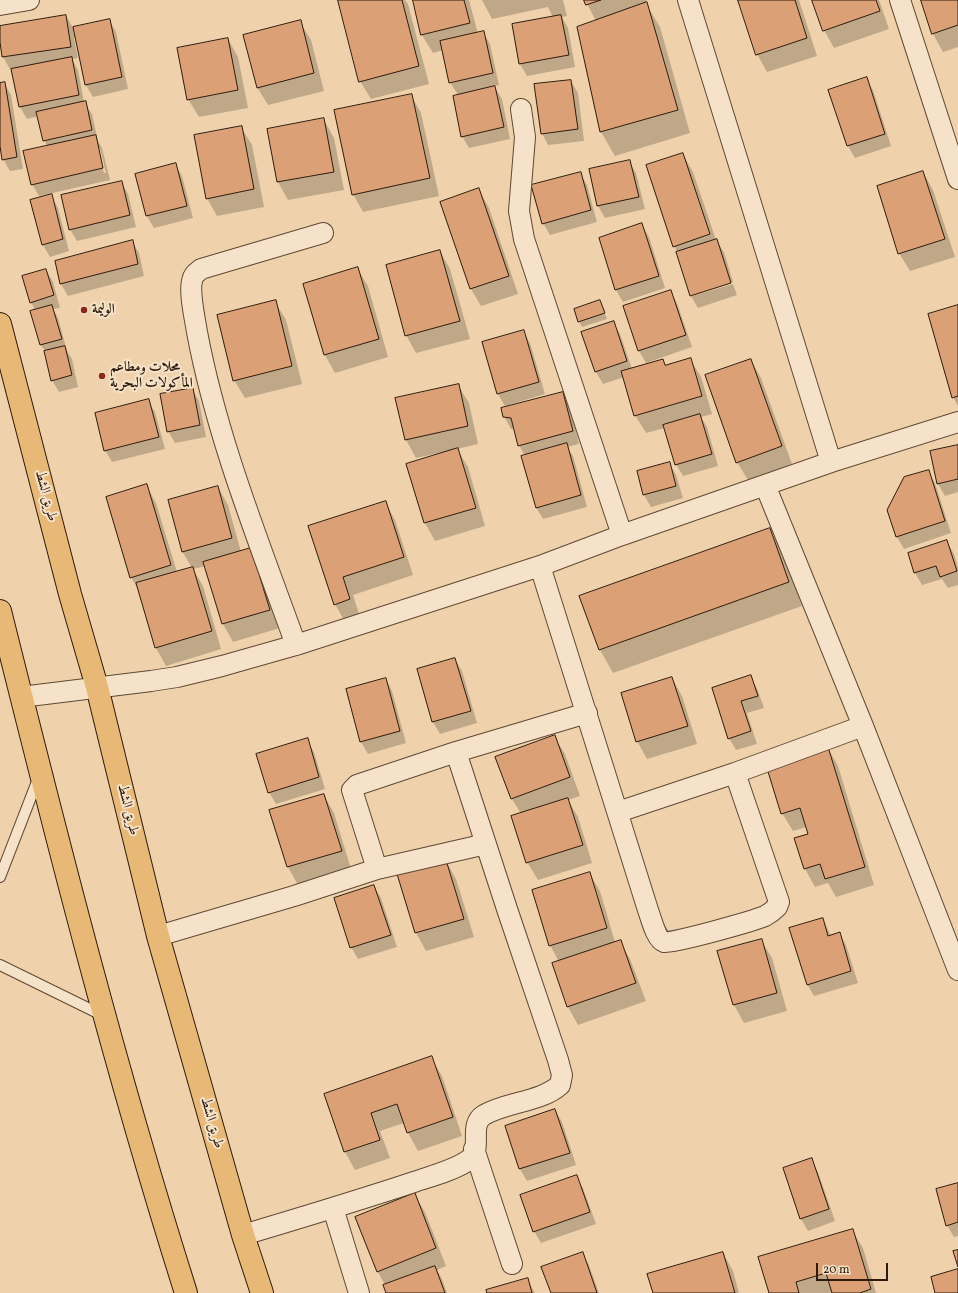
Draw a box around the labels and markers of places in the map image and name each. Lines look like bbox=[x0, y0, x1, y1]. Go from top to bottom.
place label: الوليمة bbox=[92, 302, 115, 318]
marker: الوليمة bbox=[79, 305, 89, 315]
place label: محلات ومطاعم المأكولات البحرية bbox=[110, 360, 193, 392]
marker: محلات ومطاعم المأكولات البحرية bbox=[97, 371, 107, 381]

